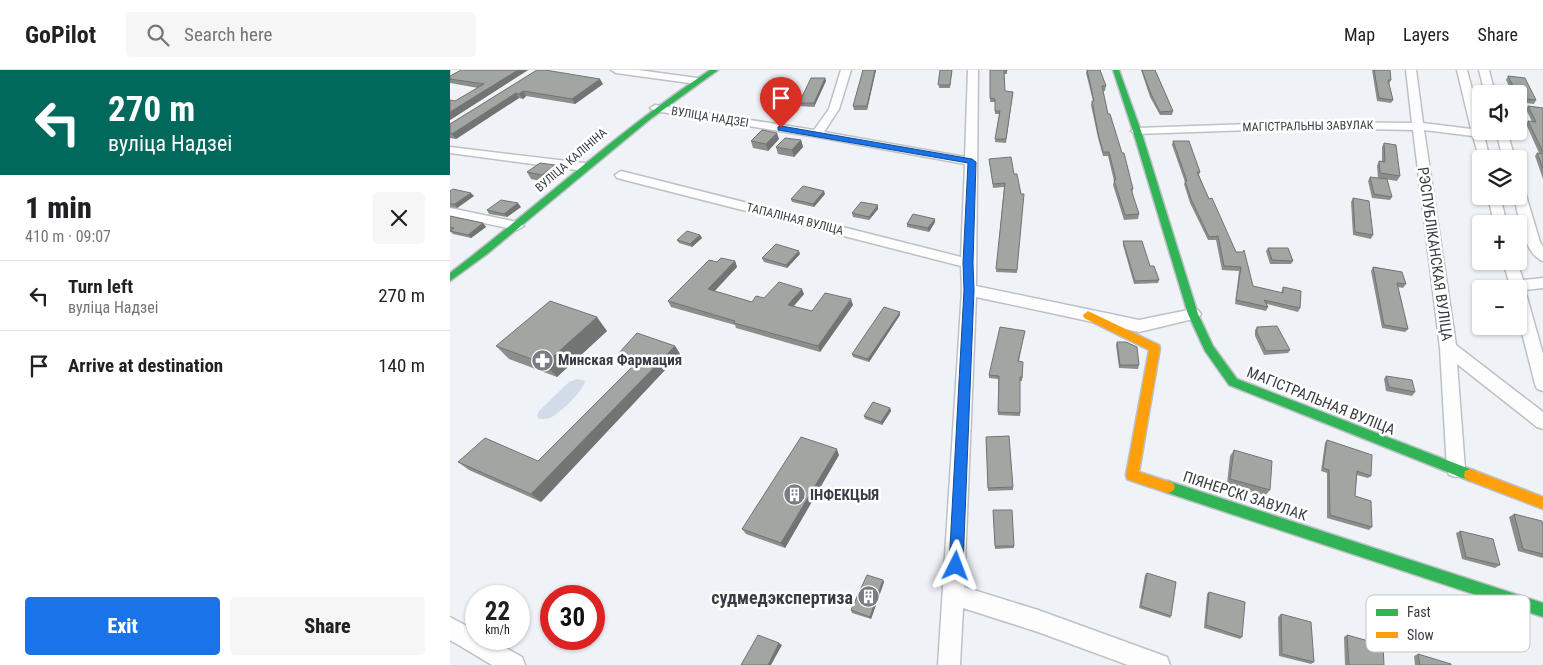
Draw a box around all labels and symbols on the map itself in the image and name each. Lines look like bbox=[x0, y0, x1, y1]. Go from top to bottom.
pin bbox=[760, 77, 802, 128]
street label: ВУЛІЦА НАДЗЕІ bbox=[670, 104, 750, 130]
street label: МАГІСТРАЛЬНЫ ЗАВУЛАК bbox=[1242, 118, 1374, 134]
street label: ВУЛІЦА КАЛІНІНА bbox=[533, 125, 609, 195]
street label: РЭСПУБЛІКАНСКАЯ ВУЛІЦА bbox=[1414, 166, 1456, 342]
street label: ТАПАЛІНАЯ ВУЛІЦА bbox=[745, 200, 845, 238]
pharmacy icon: Минская Фармация bbox=[530, 348, 554, 372]
place label: Минская Фармация bbox=[558, 351, 682, 369]
street label: МАГІСТРАЛЬНАЯ ВУЛІЦА bbox=[1244, 363, 1398, 439]
street label: ПІЯНЕРСКІ ЗАВУЛАК bbox=[1181, 467, 1310, 525]
building icon: ІНФЕКЦЫЯ bbox=[782, 483, 806, 507]
place label: ІНФЕКЦЫЯ bbox=[810, 486, 879, 504]
position arrow bbox=[929, 539, 981, 591]
speed limit sign: 30 bbox=[540, 585, 605, 650]
building icon: судмедэкспертиза bbox=[857, 585, 881, 609]
place label: судмедэкспертиза bbox=[711, 587, 853, 608]
legend bbox=[1366, 595, 1530, 652]
text: Fast bbox=[1407, 604, 1431, 620]
text: Slow bbox=[1407, 627, 1434, 643]

